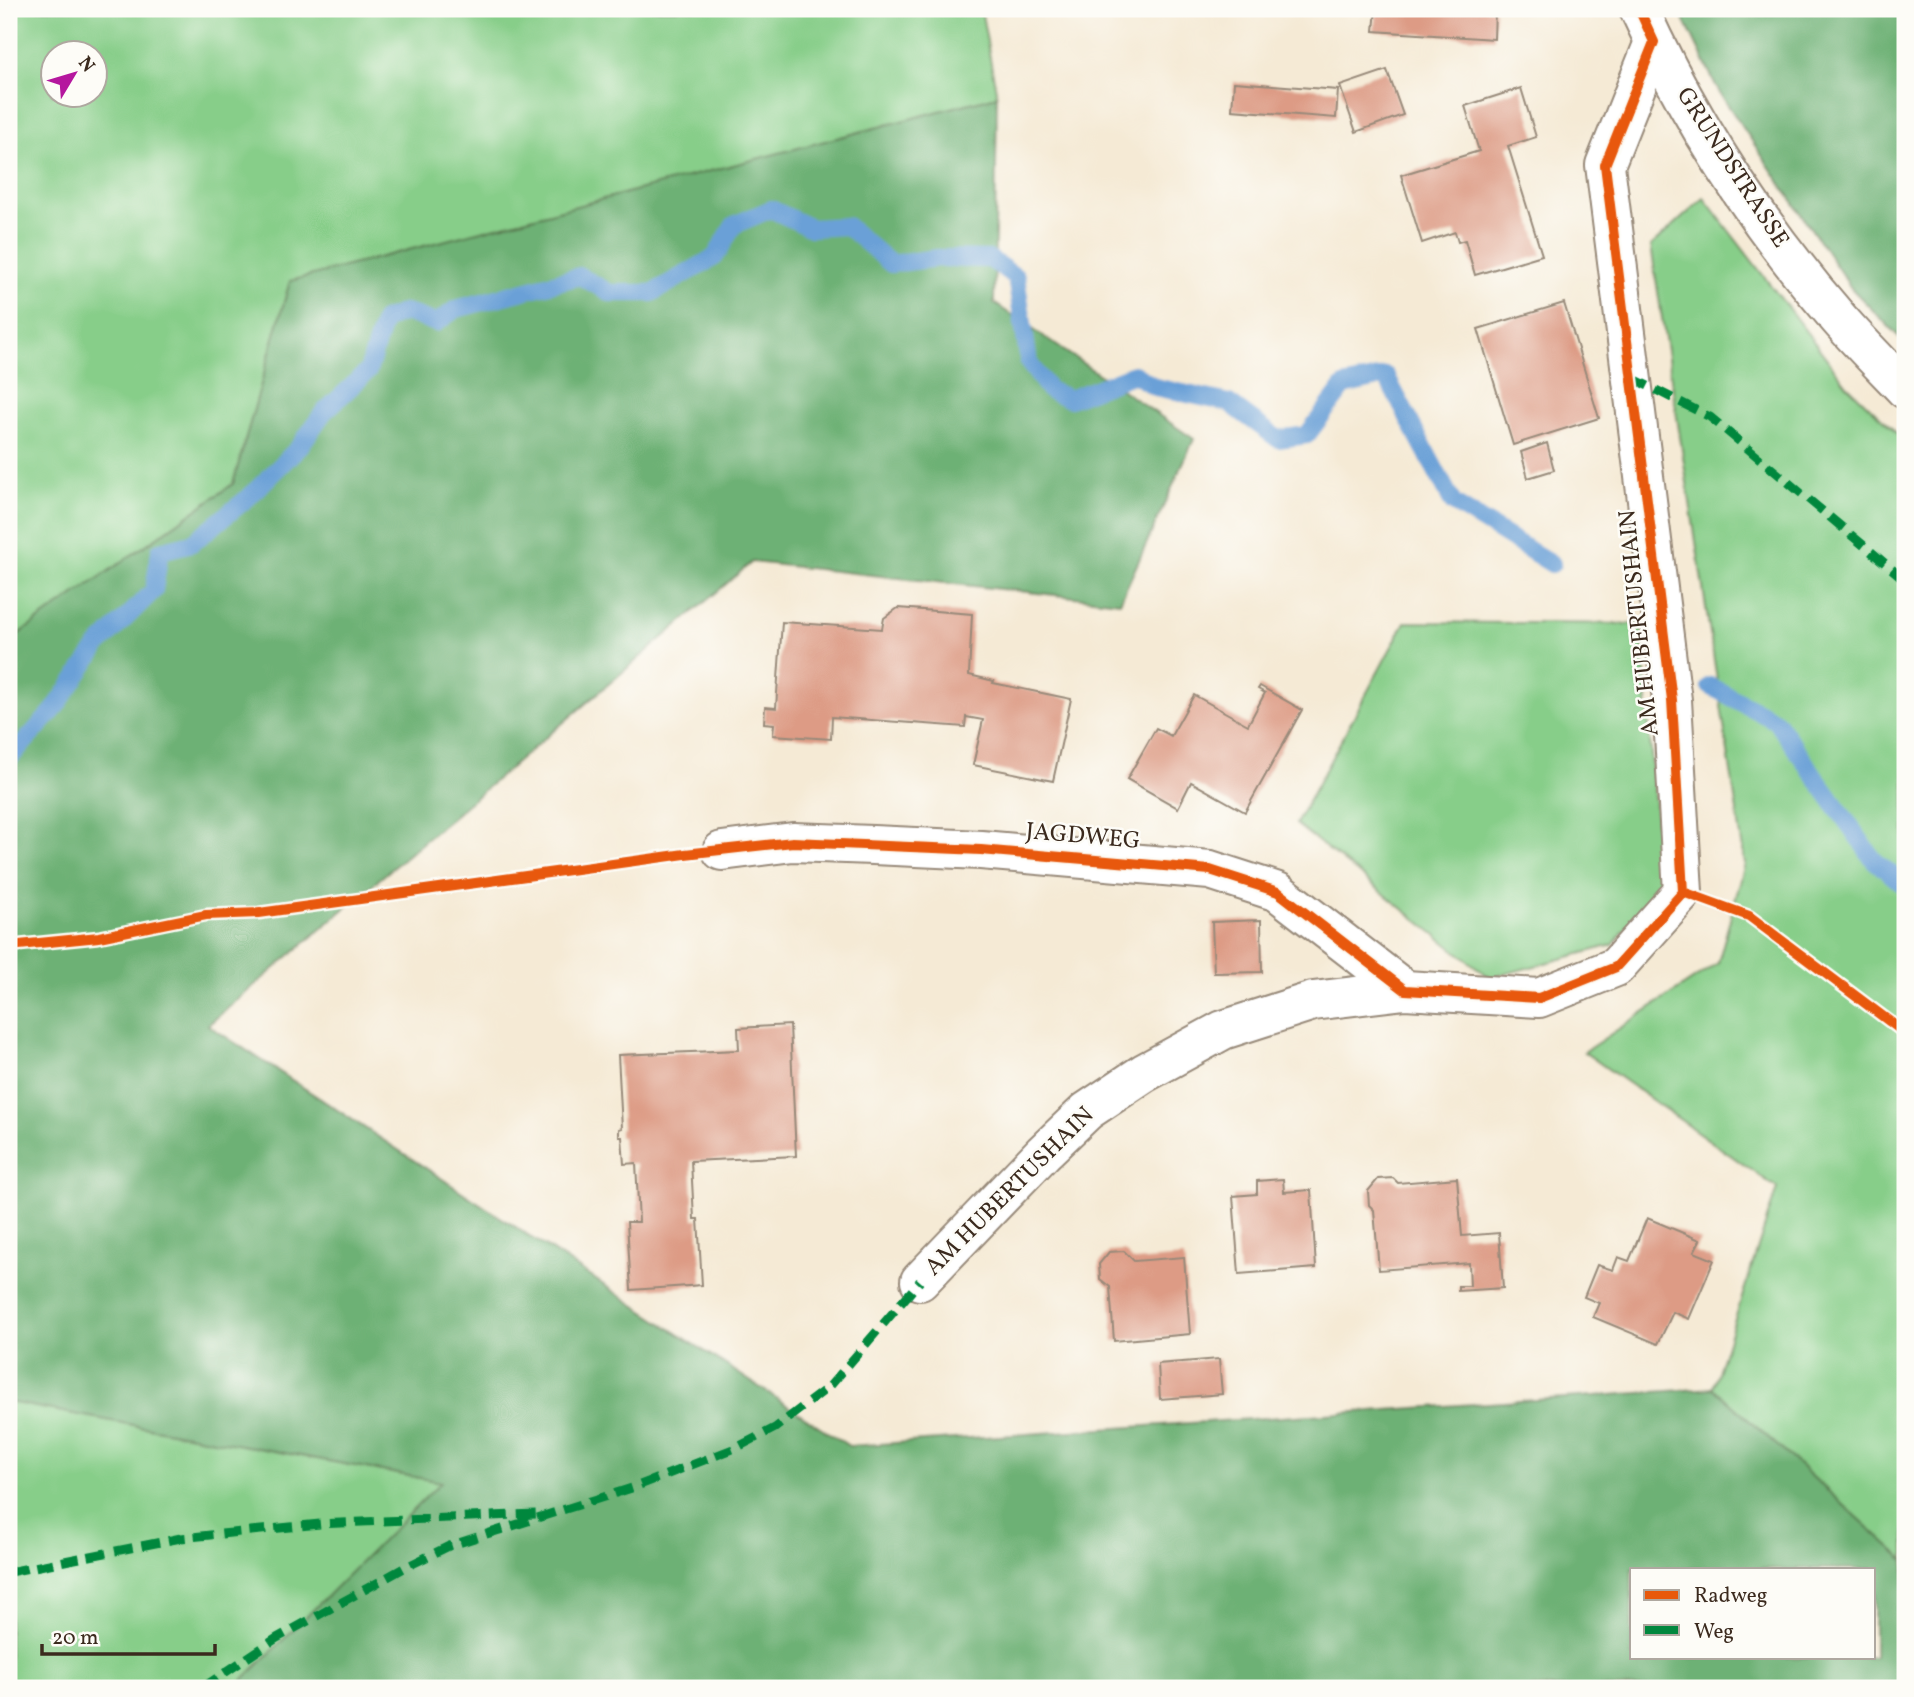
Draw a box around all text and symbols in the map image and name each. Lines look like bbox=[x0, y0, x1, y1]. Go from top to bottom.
north arrow bbox=[38, 38, 108, 108]
text: N bbox=[71, 51, 100, 78]
street label: GRUNDSTRASSE bbox=[1667, 81, 1797, 255]
street label: AM HUBERTUSHAIN bbox=[1611, 508, 1669, 738]
street label: JAGDWEG bbox=[1024, 815, 1142, 859]
street label: AM HUBERTUSHAIN bbox=[918, 1100, 1102, 1284]
legend bbox=[1630, 1568, 1876, 1658]
text: Radweg bbox=[1694, 1582, 1767, 1611]
scale bar bbox=[42, 1613, 215, 1657]
text: Weg bbox=[1694, 1618, 1734, 1647]
text: 20 m bbox=[52, 1624, 98, 1653]

